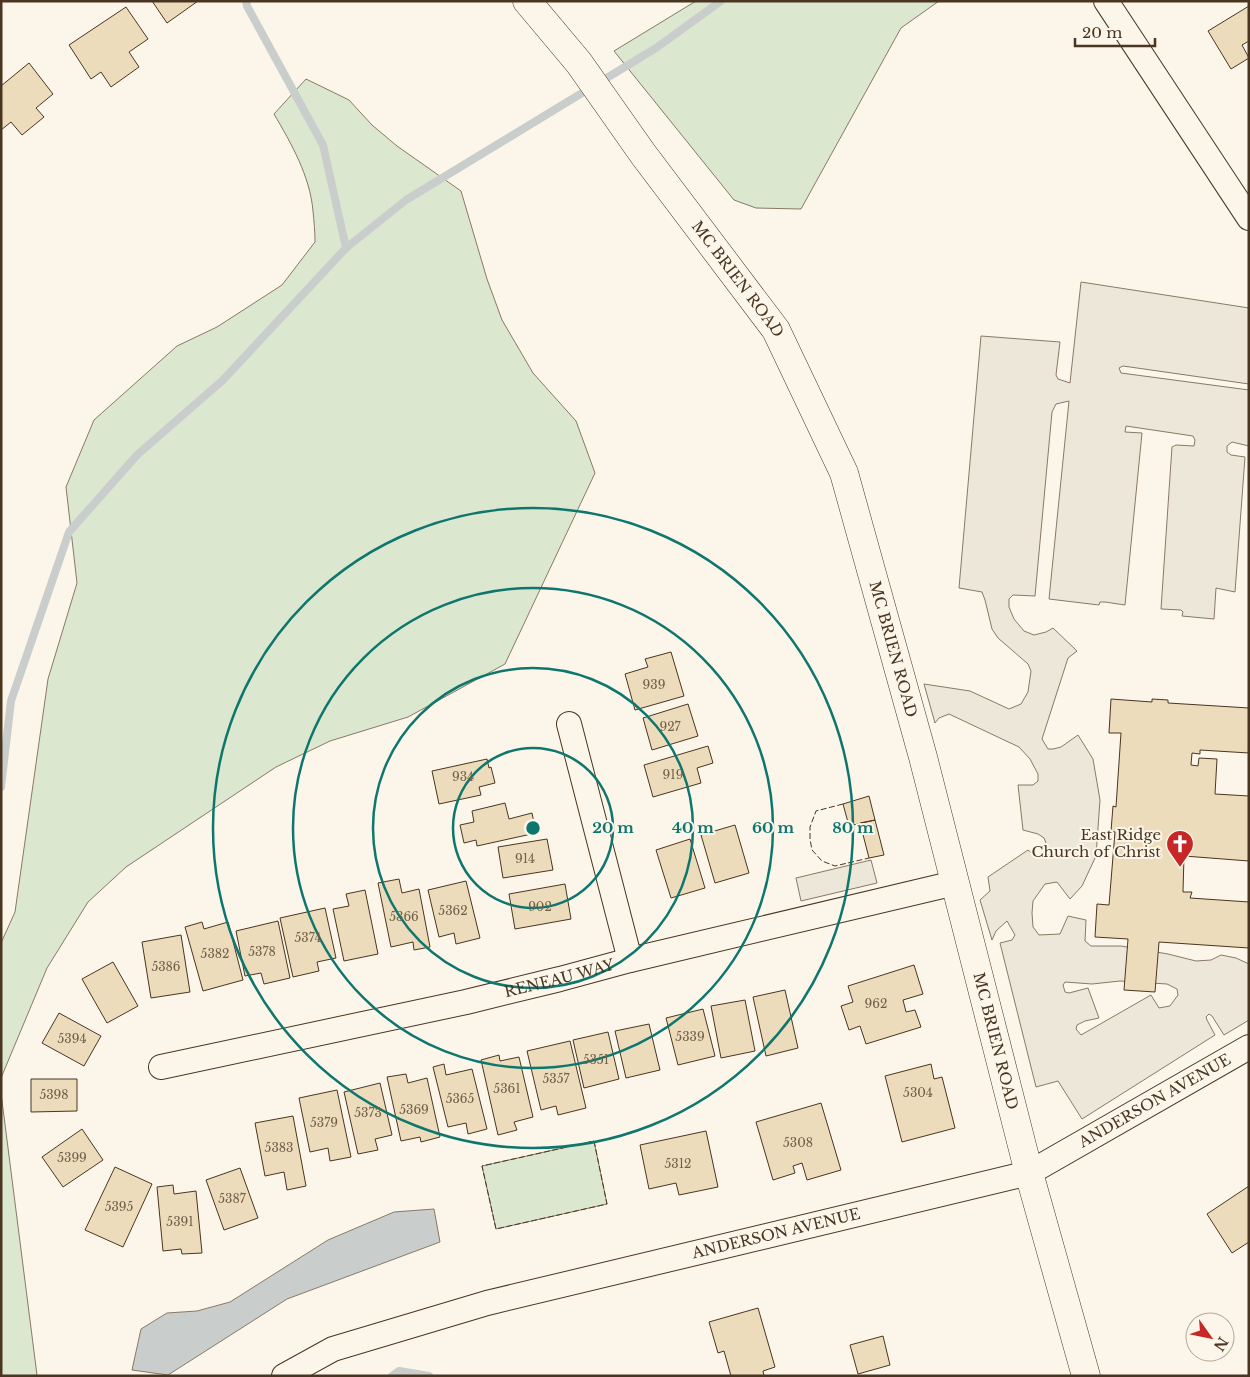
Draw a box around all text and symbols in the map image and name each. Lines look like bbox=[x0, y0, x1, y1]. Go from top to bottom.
scale bar bbox=[1075, 15, 1155, 47]
text: 20 m bbox=[1082, 23, 1122, 42]
street label: MC BRIEN ROAD bbox=[688, 217, 788, 340]
street label: MC BRIEN ROAD bbox=[865, 579, 922, 719]
house number: 939 bbox=[643, 677, 665, 692]
house number: 927 bbox=[659, 719, 682, 734]
house number: 919 bbox=[663, 767, 683, 782]
house number: 934 bbox=[452, 769, 474, 784]
text: 20 m bbox=[592, 818, 634, 837]
text: 40 m bbox=[672, 818, 714, 837]
text: 60 m bbox=[752, 818, 794, 837]
text: 80 m bbox=[832, 818, 874, 837]
centre of rings bbox=[524, 819, 542, 837]
place label: East Ridge Church of Christ bbox=[1032, 825, 1161, 861]
church icon: East Ridge Church of Christ bbox=[1165, 829, 1195, 868]
house number: 914 bbox=[515, 851, 535, 866]
house number: 902 bbox=[528, 899, 552, 914]
house number: 5362 bbox=[438, 903, 468, 918]
house number: 5366 bbox=[389, 909, 419, 924]
house number: 5374 bbox=[294, 930, 322, 945]
house number: 5378 bbox=[248, 944, 276, 959]
house number: 5382 bbox=[201, 946, 229, 961]
street label: RENEAU WAY bbox=[502, 954, 617, 1001]
house number: 5386 bbox=[151, 959, 181, 974]
street label: MC BRIEN ROAD bbox=[969, 970, 1022, 1112]
house number: 962 bbox=[865, 996, 887, 1011]
house number: 5339 bbox=[675, 1029, 705, 1044]
house number: 5394 bbox=[58, 1031, 86, 1046]
street label: ANDERSON AVENUE bbox=[1074, 1049, 1234, 1152]
house number: 5351 bbox=[583, 1052, 609, 1067]
house number: 5357 bbox=[542, 1071, 570, 1086]
house number: 5361 bbox=[493, 1081, 521, 1096]
house number: 5304 bbox=[903, 1085, 933, 1100]
house number: 5398 bbox=[39, 1087, 69, 1102]
house number: 5365 bbox=[446, 1091, 475, 1106]
house number: 5369 bbox=[399, 1102, 429, 1117]
house number: 5373 bbox=[354, 1105, 382, 1120]
house number: 5379 bbox=[310, 1115, 338, 1130]
house number: 5308 bbox=[783, 1135, 813, 1150]
house number: 5383 bbox=[265, 1140, 293, 1155]
house number: 5399 bbox=[57, 1150, 87, 1165]
house number: 5312 bbox=[665, 1156, 691, 1171]
house number: 5387 bbox=[218, 1191, 247, 1206]
house number: 5395 bbox=[105, 1199, 134, 1214]
street label: ANDERSON AVENUE bbox=[689, 1204, 862, 1263]
house number: 5391 bbox=[166, 1214, 194, 1229]
north arrow bbox=[1185, 1312, 1235, 1362]
text: N bbox=[1210, 1334, 1232, 1355]

